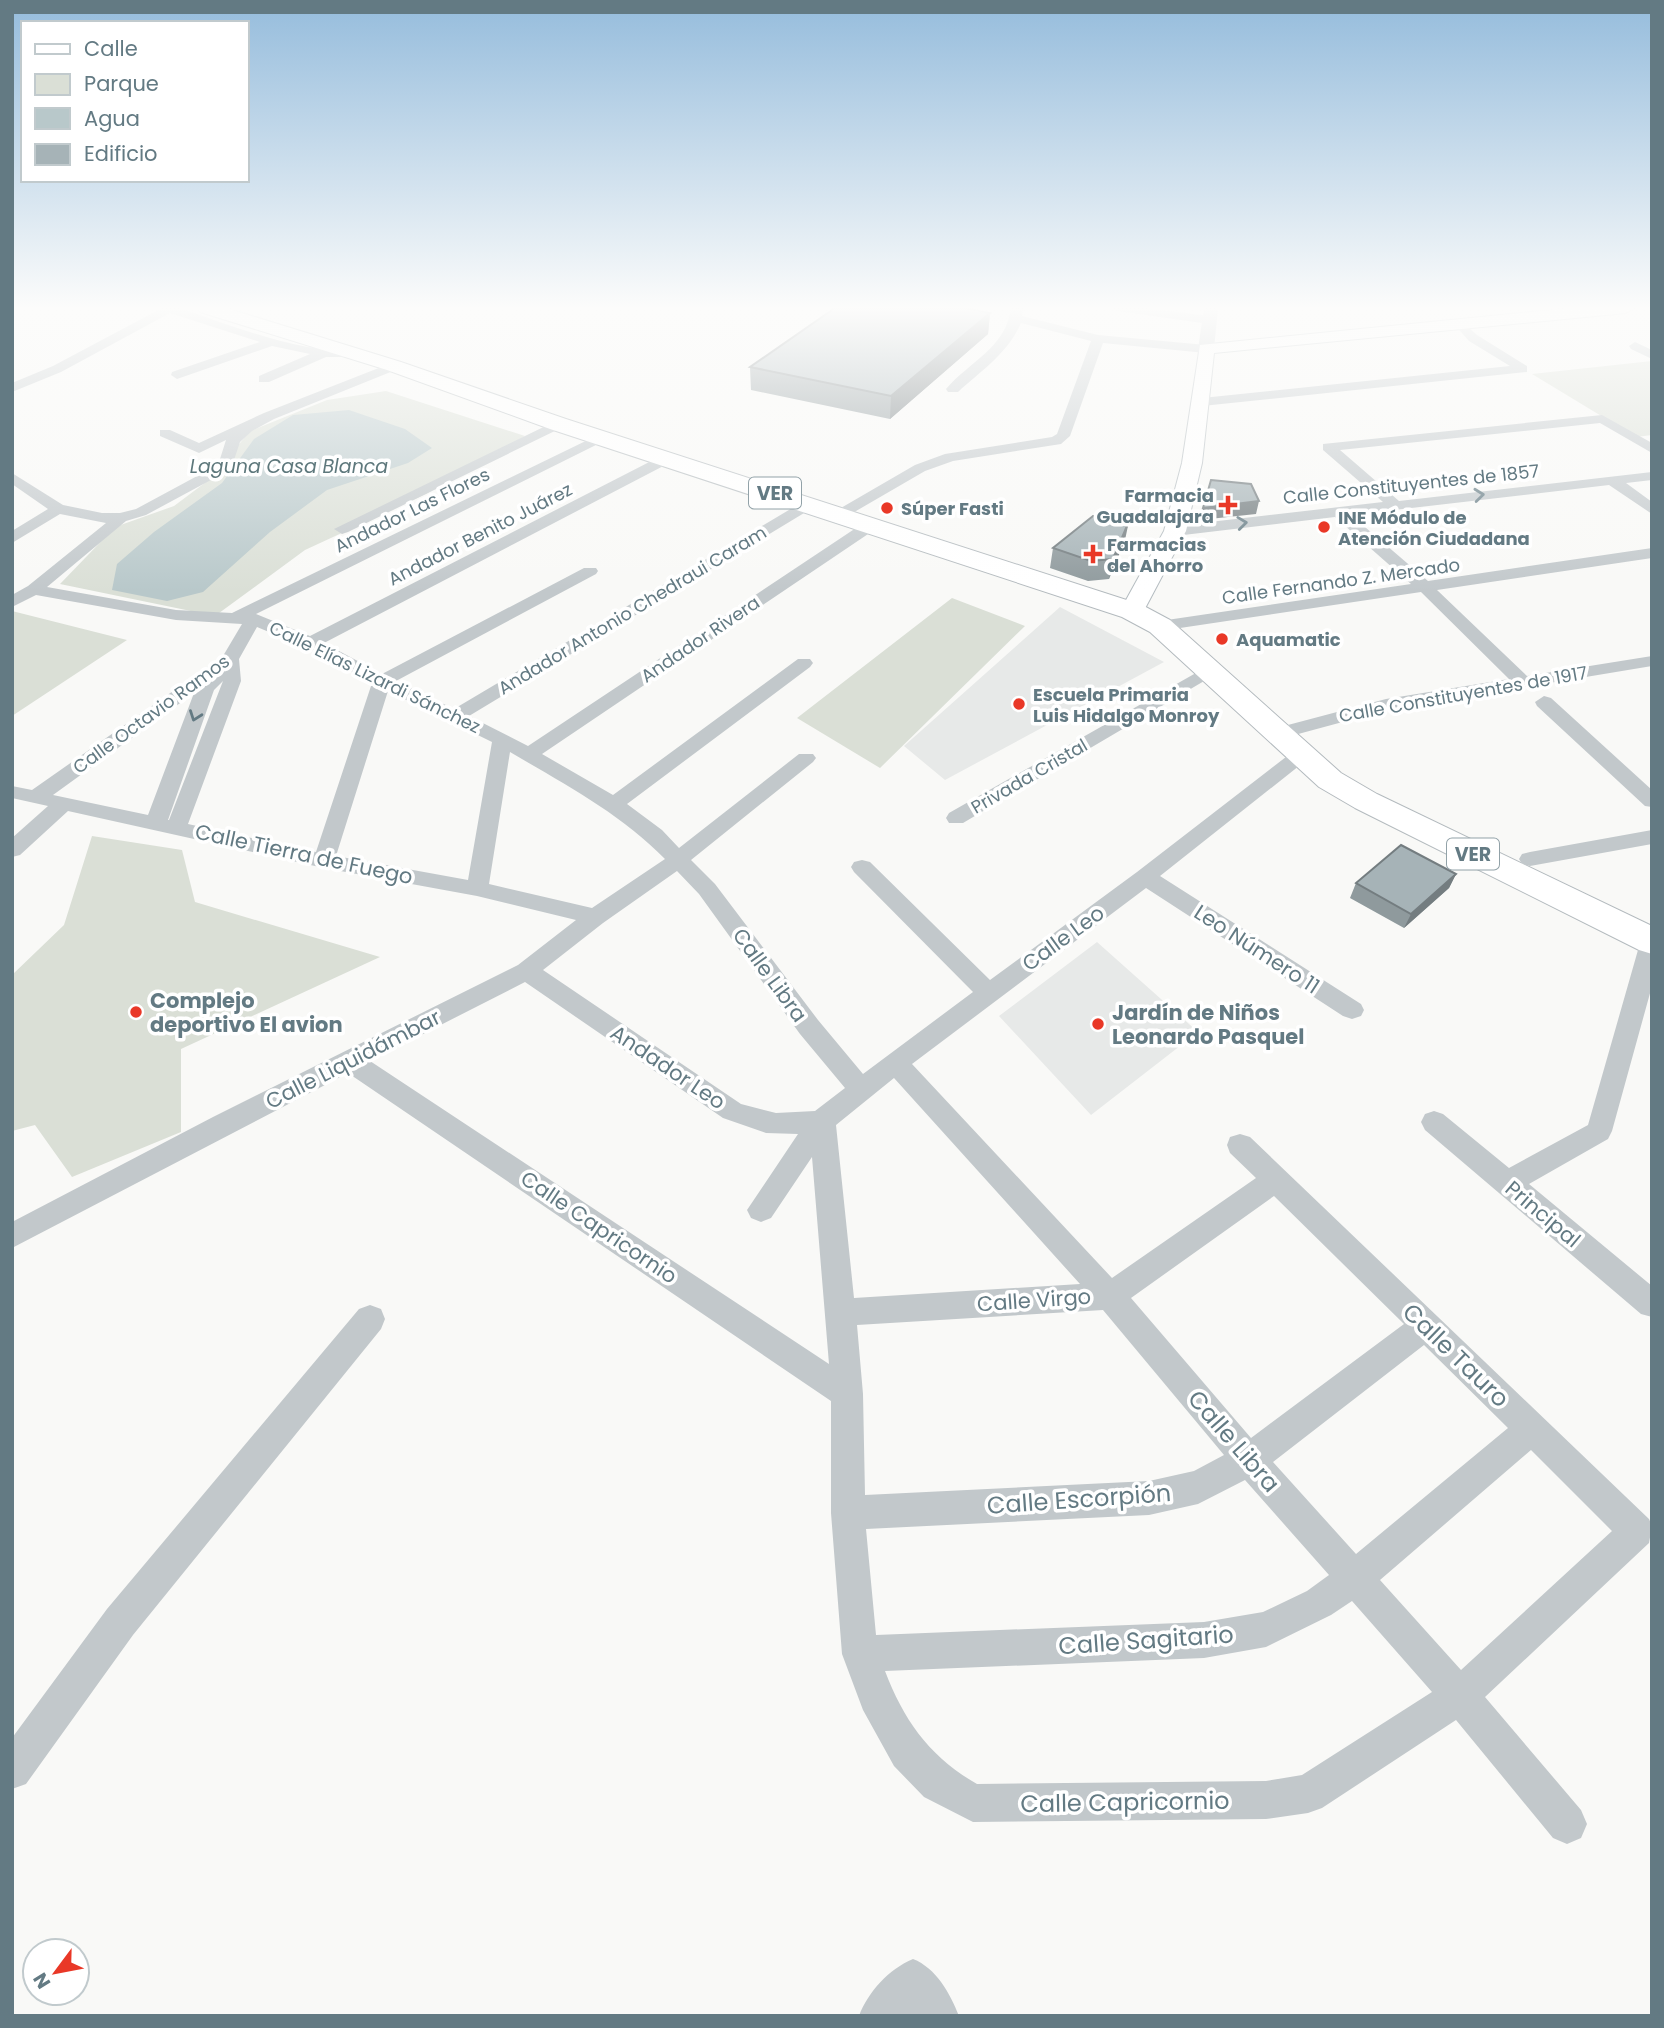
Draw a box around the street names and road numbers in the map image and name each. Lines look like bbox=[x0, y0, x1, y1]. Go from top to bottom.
street label: Calle Constituyentes de 1857 bbox=[1282, 458, 1540, 510]
street label: Andador Las Flores bbox=[330, 462, 494, 558]
street label: Andador Benito Juárez bbox=[384, 477, 576, 591]
road number: VER bbox=[749, 478, 801, 508]
street label: Andador Antonio Chedraui Caram bbox=[493, 520, 771, 700]
street label: Calle Fernando Z. Mercado bbox=[1220, 552, 1462, 610]
street label: Andador Rivera bbox=[636, 590, 764, 688]
street label: Calle Elías Lizardi Sánchez bbox=[265, 615, 485, 739]
street label: Calle Octavio Ramos bbox=[68, 649, 234, 779]
street label: Calle Constituyentes de 1917 bbox=[1337, 660, 1589, 728]
street label: Privada Cristal bbox=[966, 733, 1092, 819]
street label: Calle Tierra de Fuego bbox=[192, 817, 416, 891]
road number: VER bbox=[1447, 838, 1499, 870]
street label: Calle Leo bbox=[1016, 898, 1110, 978]
street label: Leo Número 11 bbox=[1189, 898, 1325, 1000]
street label: Calle Libra bbox=[726, 922, 814, 1028]
street label: Calle Liquidámbar bbox=[261, 1002, 446, 1116]
street label: Andador Leo bbox=[605, 1018, 731, 1116]
street label: Calle Capricornio bbox=[515, 1164, 683, 1290]
street label: Principal bbox=[1499, 1174, 1587, 1254]
street label: Calle Virgo bbox=[976, 1282, 1092, 1318]
street label: Calle Tauro bbox=[1395, 1296, 1517, 1414]
street label: Calle Libra bbox=[1180, 1383, 1288, 1499]
street label: Calle Escorpión bbox=[986, 1476, 1172, 1522]
street label: Calle Sagitario bbox=[1057, 1617, 1235, 1663]
street label: Calle Capricornio bbox=[1020, 1784, 1230, 1820]

